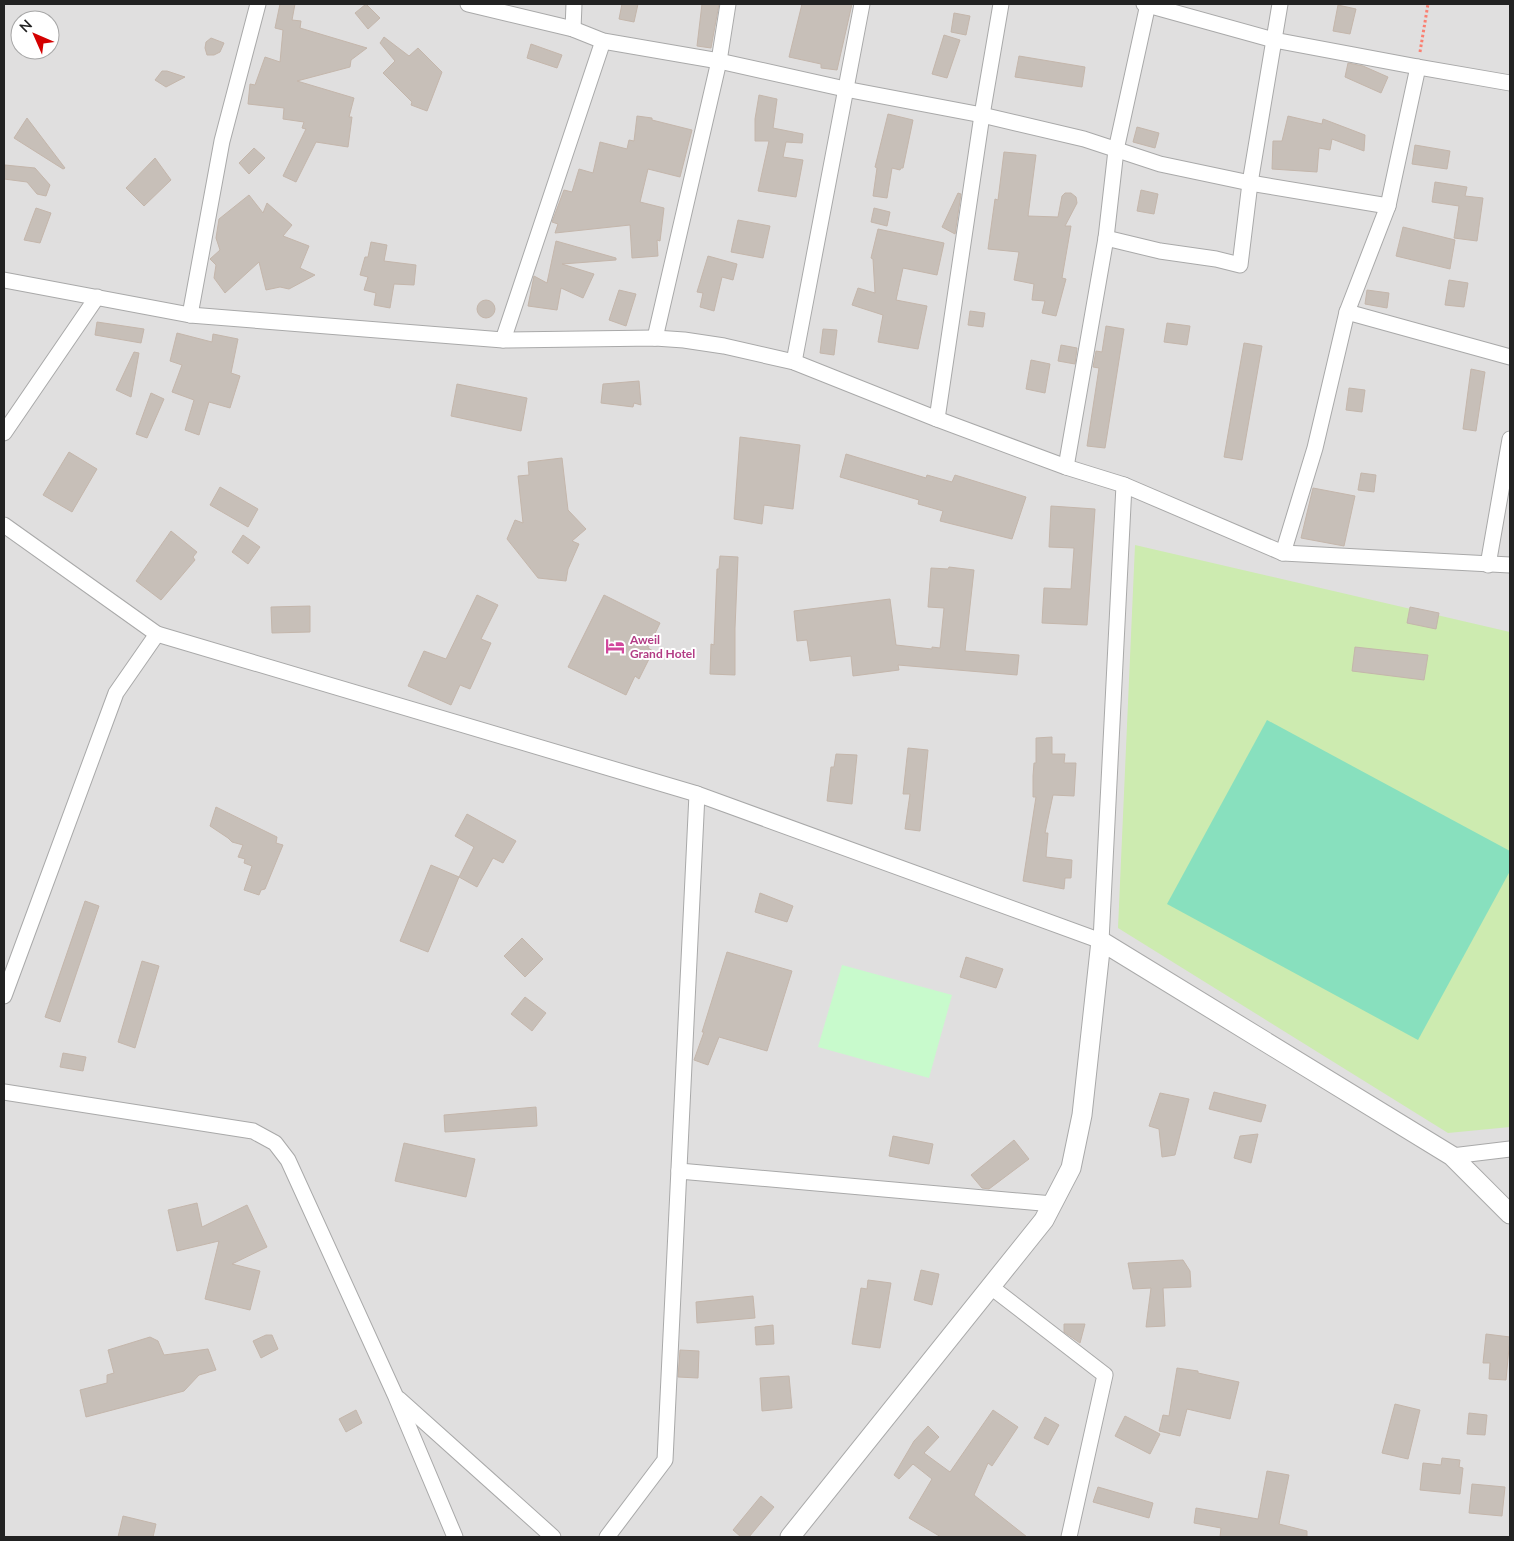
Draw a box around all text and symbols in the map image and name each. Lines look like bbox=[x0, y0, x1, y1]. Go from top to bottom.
north arrow bbox=[10, 10, 60, 60]
text: N bbox=[16, 16, 35, 35]
place label: Aweil Grand Hotel bbox=[629, 632, 695, 661]
hotel icon: Aweil Grand Hotel bbox=[604, 635, 626, 657]

